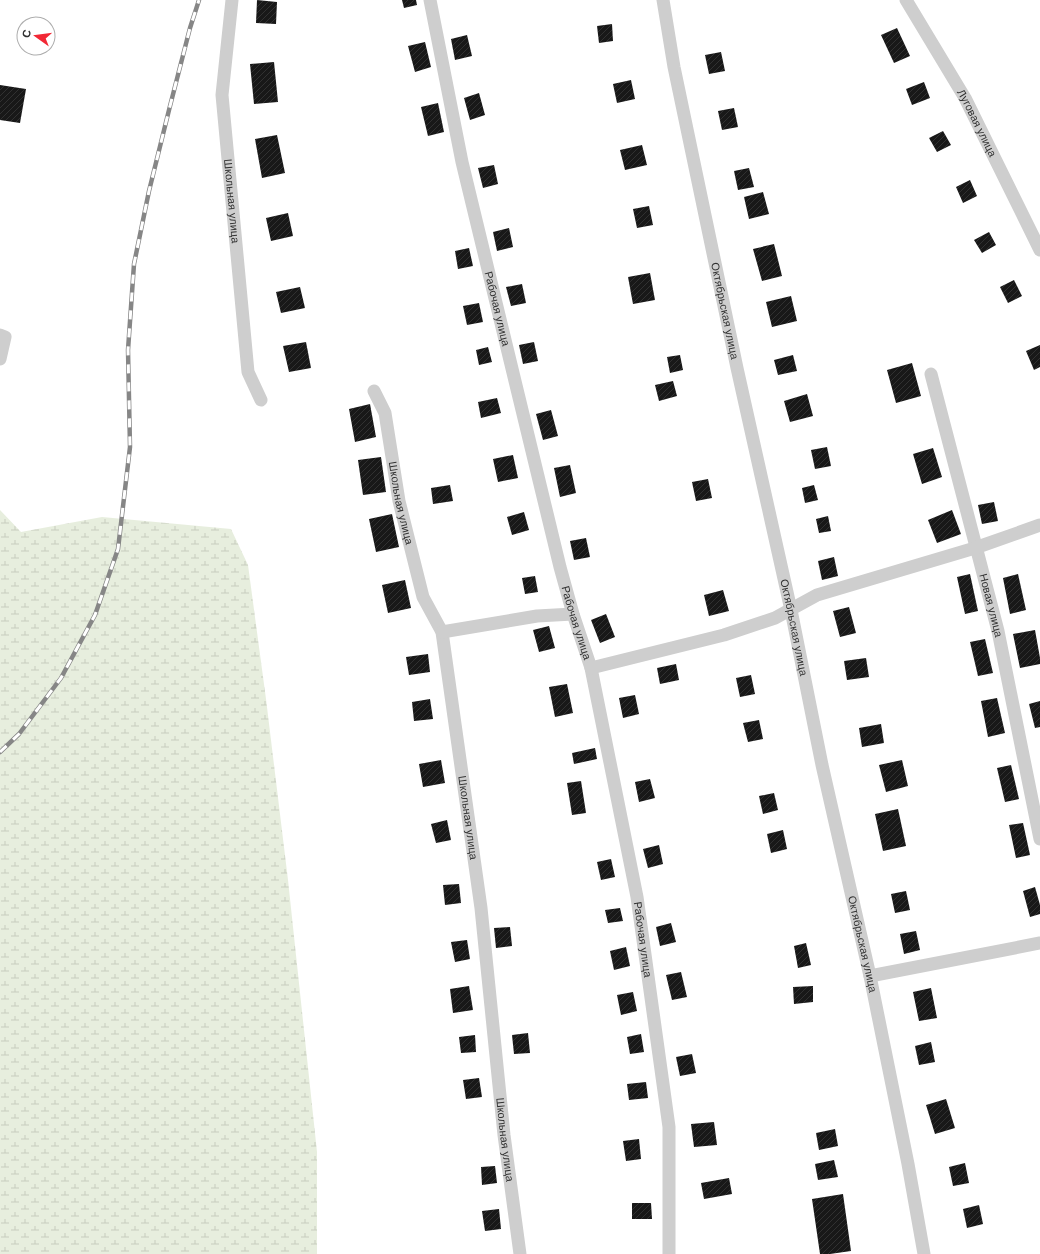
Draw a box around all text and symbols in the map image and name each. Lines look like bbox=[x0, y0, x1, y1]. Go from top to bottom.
north arrow bbox=[16, 16, 56, 56]
text: С bbox=[20, 28, 33, 39]
street label: Луговая улица bbox=[955, 87, 999, 159]
street label: Школьная улица bbox=[222, 158, 242, 245]
street label: Октябрьская улица bbox=[709, 261, 741, 361]
street label: Рабочая улица bbox=[483, 270, 513, 348]
street label: Школьная улица bbox=[387, 461, 416, 547]
street label: Новая улица bbox=[977, 572, 1005, 639]
street label: Октябрьская улица bbox=[778, 578, 810, 678]
street label: Рабочая улица bbox=[560, 585, 594, 662]
street label: Школьная улица bbox=[456, 775, 480, 861]
street label: Октябрьская улица bbox=[846, 895, 879, 994]
street label: Рабочая улица bbox=[632, 901, 654, 979]
street label: Школьная улица bbox=[494, 1097, 516, 1183]

